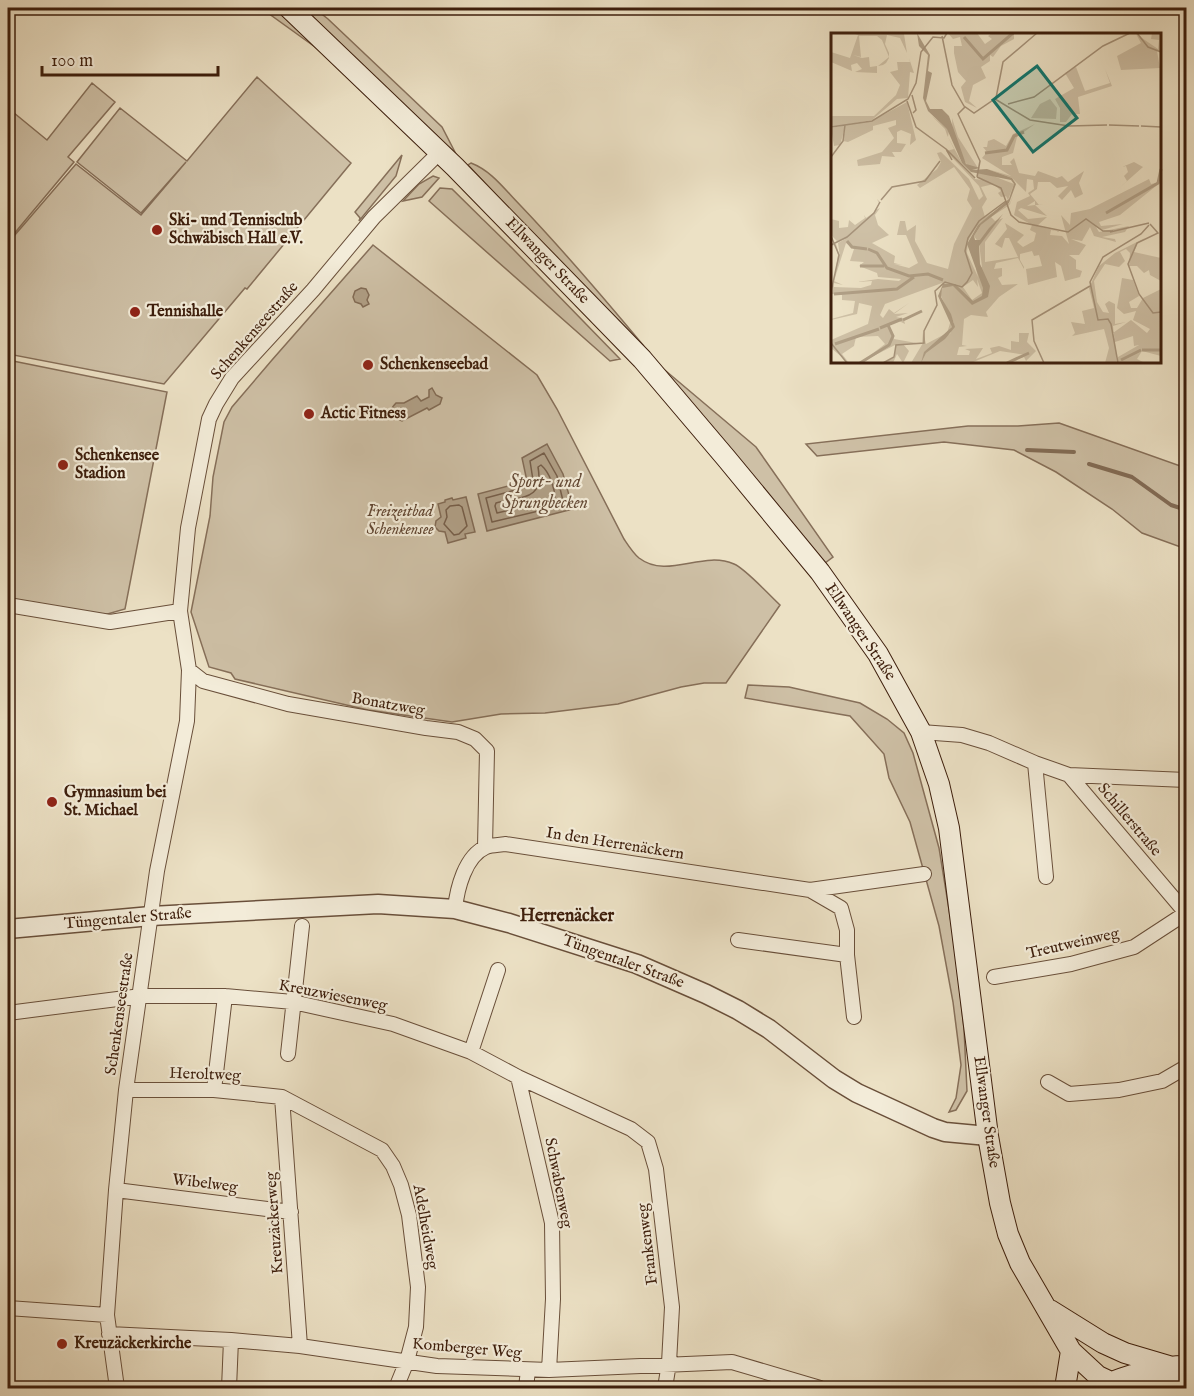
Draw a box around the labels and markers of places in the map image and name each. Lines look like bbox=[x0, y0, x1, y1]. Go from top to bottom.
place label: Ski- und Tennisclub Schwäbisch Hall e.V. bbox=[169, 211, 303, 249]
marker: Ski- und Tennisclub Schwäbisch Hall e.V. bbox=[150, 223, 164, 237]
place label: Tennishalle bbox=[146, 302, 224, 322]
marker: Tennishalle bbox=[128, 305, 142, 319]
place label: Schenkenseebad bbox=[380, 355, 489, 375]
marker: Schenkenseebad bbox=[361, 358, 375, 372]
place label: Actic Fitness bbox=[320, 404, 406, 424]
marker: Actic Fitness bbox=[302, 407, 316, 421]
place label: Schenkensee Stadion bbox=[75, 446, 160, 484]
marker: Schenkensee Stadion bbox=[56, 458, 70, 472]
place label: Gymnasium bei St. Michael bbox=[64, 783, 167, 821]
marker: Gymnasium bei St. Michael bbox=[45, 795, 59, 809]
place label: Kreuzäckerkirche bbox=[74, 1334, 192, 1354]
marker: Kreuzäckerkirche bbox=[55, 1337, 69, 1351]

